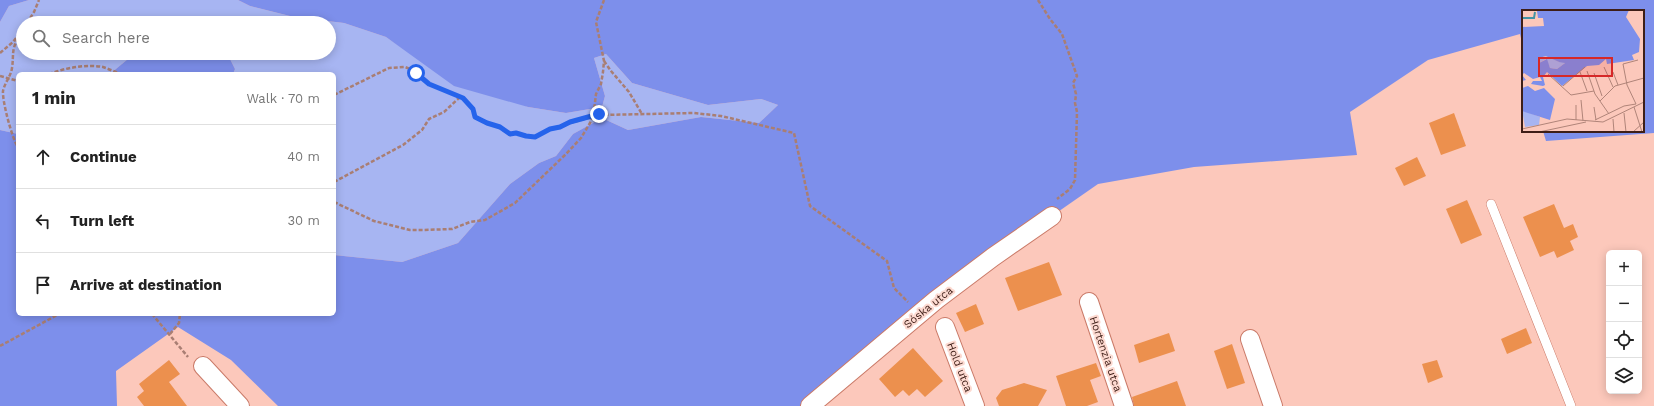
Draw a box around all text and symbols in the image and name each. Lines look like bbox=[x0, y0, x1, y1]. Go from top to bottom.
inset map bbox=[1522, 10, 1644, 132]
search box bbox=[16, 16, 336, 60]
icon: search bbox=[30, 27, 52, 49]
text: Search here bbox=[62, 29, 150, 47]
route start bbox=[407, 64, 425, 82]
text: 1 min bbox=[32, 88, 76, 108]
text: Walk · 70 m bbox=[246, 91, 320, 106]
route end bbox=[590, 105, 608, 123]
icon: ahead bbox=[32, 146, 54, 168]
text: Continue bbox=[70, 148, 137, 166]
text: 40 m bbox=[287, 149, 320, 164]
icon: left bbox=[32, 210, 54, 232]
text: Turn left bbox=[70, 212, 134, 230]
text: 30 m bbox=[288, 213, 320, 228]
map controls bbox=[1606, 250, 1642, 394]
button: + bbox=[1606, 250, 1642, 286]
icon: arrive bbox=[32, 274, 54, 296]
text: Arrive at destination bbox=[70, 276, 222, 294]
street label: Sóska utca bbox=[901, 284, 955, 331]
button: − bbox=[1606, 286, 1642, 322]
street label: Hortenzia utca bbox=[1087, 315, 1125, 394]
button: locate bbox=[1606, 322, 1642, 358]
street label: Hold utca bbox=[944, 340, 975, 394]
button: layers bbox=[1606, 358, 1642, 394]

